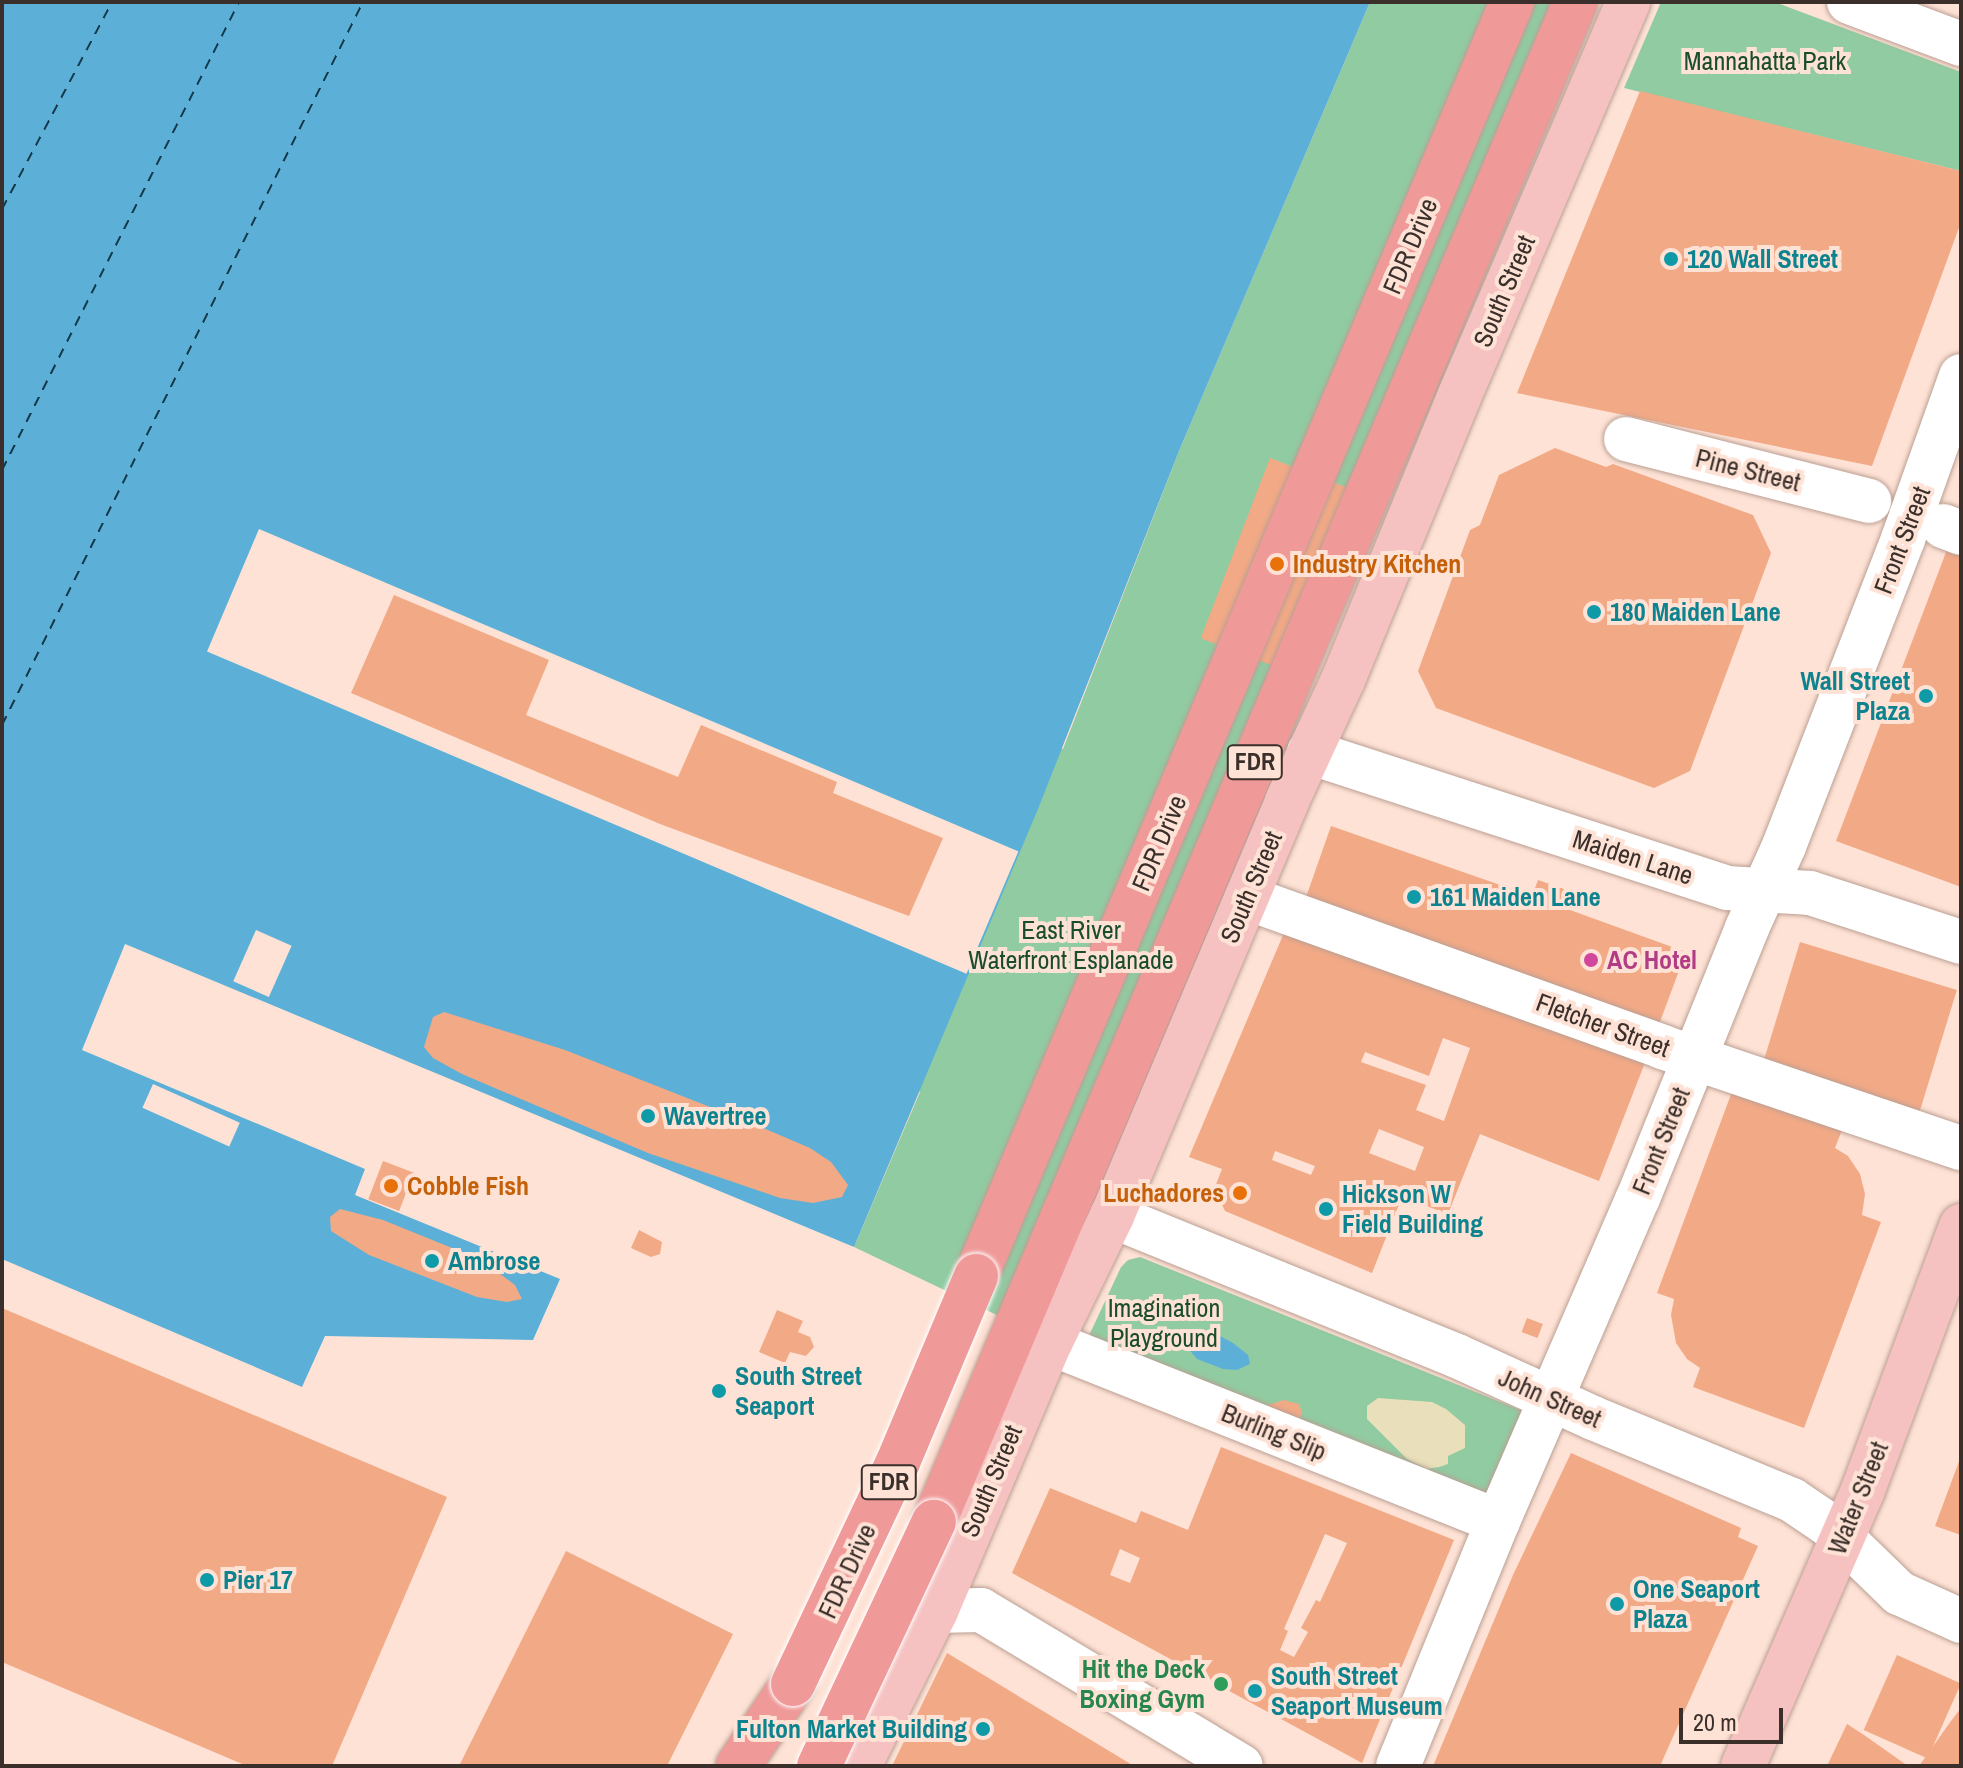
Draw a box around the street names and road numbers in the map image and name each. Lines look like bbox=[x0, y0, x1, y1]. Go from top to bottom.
street label: FDR Drive bbox=[1376, 194, 1444, 298]
street label: South Street bbox=[1466, 230, 1542, 352]
street label: Pine Street bbox=[1692, 442, 1804, 498]
street label: Front Street bbox=[1867, 482, 1937, 598]
road number: FDR bbox=[1225, 742, 1285, 782]
street label: FDR Drive bbox=[1125, 791, 1193, 895]
street label: Maiden Lane bbox=[1569, 823, 1697, 891]
street label: South Street bbox=[1213, 826, 1289, 948]
street label: Fletcher Street bbox=[1532, 986, 1674, 1064]
street label: Front Street bbox=[1625, 1083, 1697, 1199]
street label: John Street bbox=[1494, 1362, 1606, 1434]
street label: Burling Slip bbox=[1217, 1397, 1331, 1467]
street label: South Street bbox=[953, 1420, 1029, 1542]
street label: Water Street bbox=[1821, 1437, 1895, 1559]
road number: FDR bbox=[859, 1462, 919, 1502]
street label: FDR Drive bbox=[812, 1519, 882, 1623]

